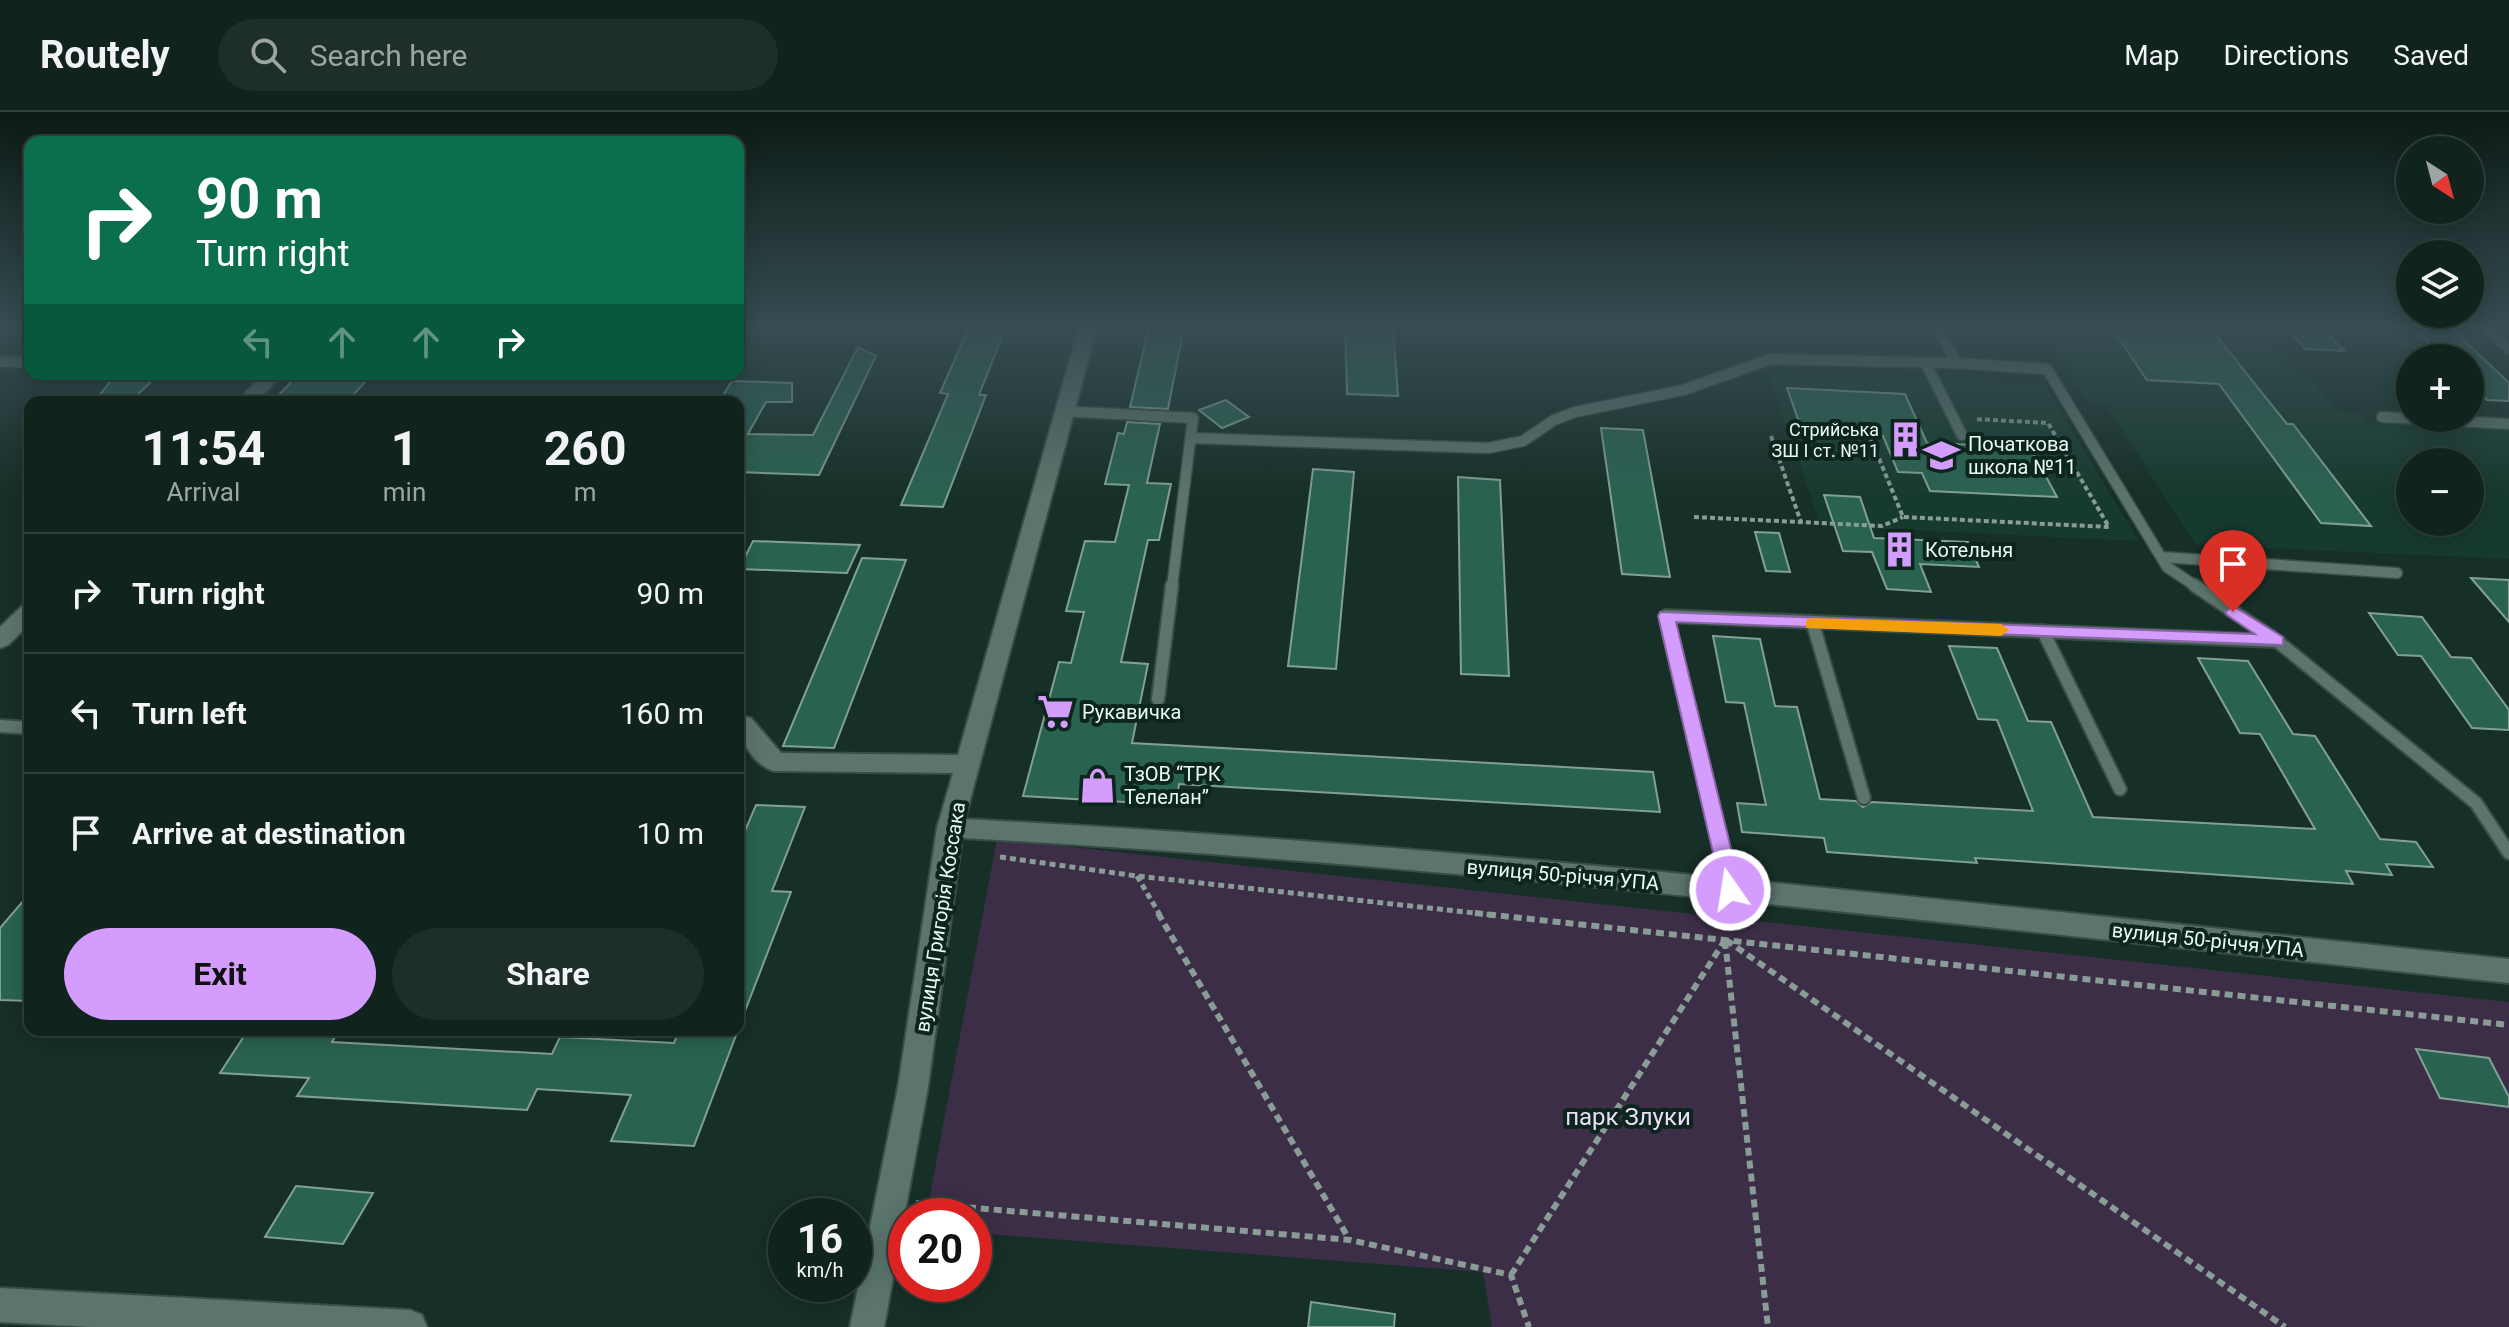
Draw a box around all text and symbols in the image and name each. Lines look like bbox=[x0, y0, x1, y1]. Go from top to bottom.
search box bbox=[218, 19, 778, 91]
text: Routely bbox=[40, 33, 170, 77]
icon: search bbox=[246, 33, 290, 77]
text: Search here bbox=[310, 38, 467, 73]
text: Map bbox=[2124, 39, 2180, 72]
text: Directions bbox=[2224, 39, 2349, 72]
text: Saved bbox=[2393, 39, 2469, 72]
north arrow bbox=[2396, 136, 2484, 224]
map controls bbox=[2396, 136, 2484, 536]
text: 90 m bbox=[196, 166, 323, 232]
icon: right bbox=[64, 168, 168, 272]
text: Turn right bbox=[196, 233, 349, 275]
button: layers bbox=[2396, 240, 2484, 328]
icon: left bbox=[236, 320, 280, 364]
icon: ahead bbox=[320, 320, 364, 364]
icon: ahead bbox=[404, 320, 448, 364]
icon: right bbox=[488, 320, 532, 364]
button: + bbox=[2396, 344, 2484, 432]
place label: Стрийська ЗШ I ст. №11 bbox=[1772, 419, 1879, 461]
text: 11:54 bbox=[142, 420, 265, 477]
text: 1 bbox=[391, 420, 418, 477]
text: 260 bbox=[544, 420, 626, 477]
building icon: Стрийська ЗШ I ст. №11 bbox=[1886, 420, 1924, 458]
place label: Початкова школа №11 bbox=[1968, 432, 2077, 479]
school or university icon: Початкова школа №11 bbox=[1923, 436, 1961, 474]
button: − bbox=[2396, 448, 2484, 536]
text: Arrival bbox=[167, 477, 240, 507]
text: min bbox=[383, 477, 426, 507]
text: m bbox=[574, 477, 597, 507]
pin bbox=[2199, 530, 2267, 612]
building icon: Котельня bbox=[1880, 531, 1918, 569]
place label: Котельня bbox=[1925, 538, 2013, 562]
icon: arrive bbox=[2211, 542, 2255, 586]
icon: right bbox=[64, 571, 108, 615]
text: Turn right bbox=[132, 576, 265, 611]
text: 90 m bbox=[637, 576, 704, 611]
icon: left bbox=[64, 691, 108, 735]
supermarket icon: Рукавичка bbox=[1037, 693, 1075, 731]
text: Turn left bbox=[132, 696, 247, 731]
text: 160 m bbox=[620, 696, 704, 731]
place label: Рукавичка bbox=[1082, 700, 1181, 724]
place label: ТзОВ “ТРК Телелан” bbox=[1124, 762, 1221, 809]
shop icon: ТзОВ “ТРК Телелан” bbox=[1079, 766, 1117, 804]
street label: вулиця Григорія Коссака bbox=[910, 800, 970, 1034]
icon: arrive bbox=[64, 811, 108, 855]
text: Arrive at destination bbox=[132, 816, 406, 851]
text: 10 m bbox=[637, 816, 704, 851]
position arrow bbox=[1688, 848, 1772, 932]
street label: вулиця 50-річчя УПА bbox=[1466, 855, 1660, 895]
street label: вулиця 50-річчя УПА bbox=[2111, 918, 2305, 962]
button: Exit bbox=[64, 928, 376, 1020]
button: Share bbox=[392, 928, 704, 1020]
park label: парк Злуки bbox=[1565, 1103, 1691, 1131]
speed limit sign: 20 bbox=[888, 1198, 992, 1302]
text: 16 bbox=[797, 1216, 843, 1263]
text: km/h bbox=[797, 1258, 843, 1282]

